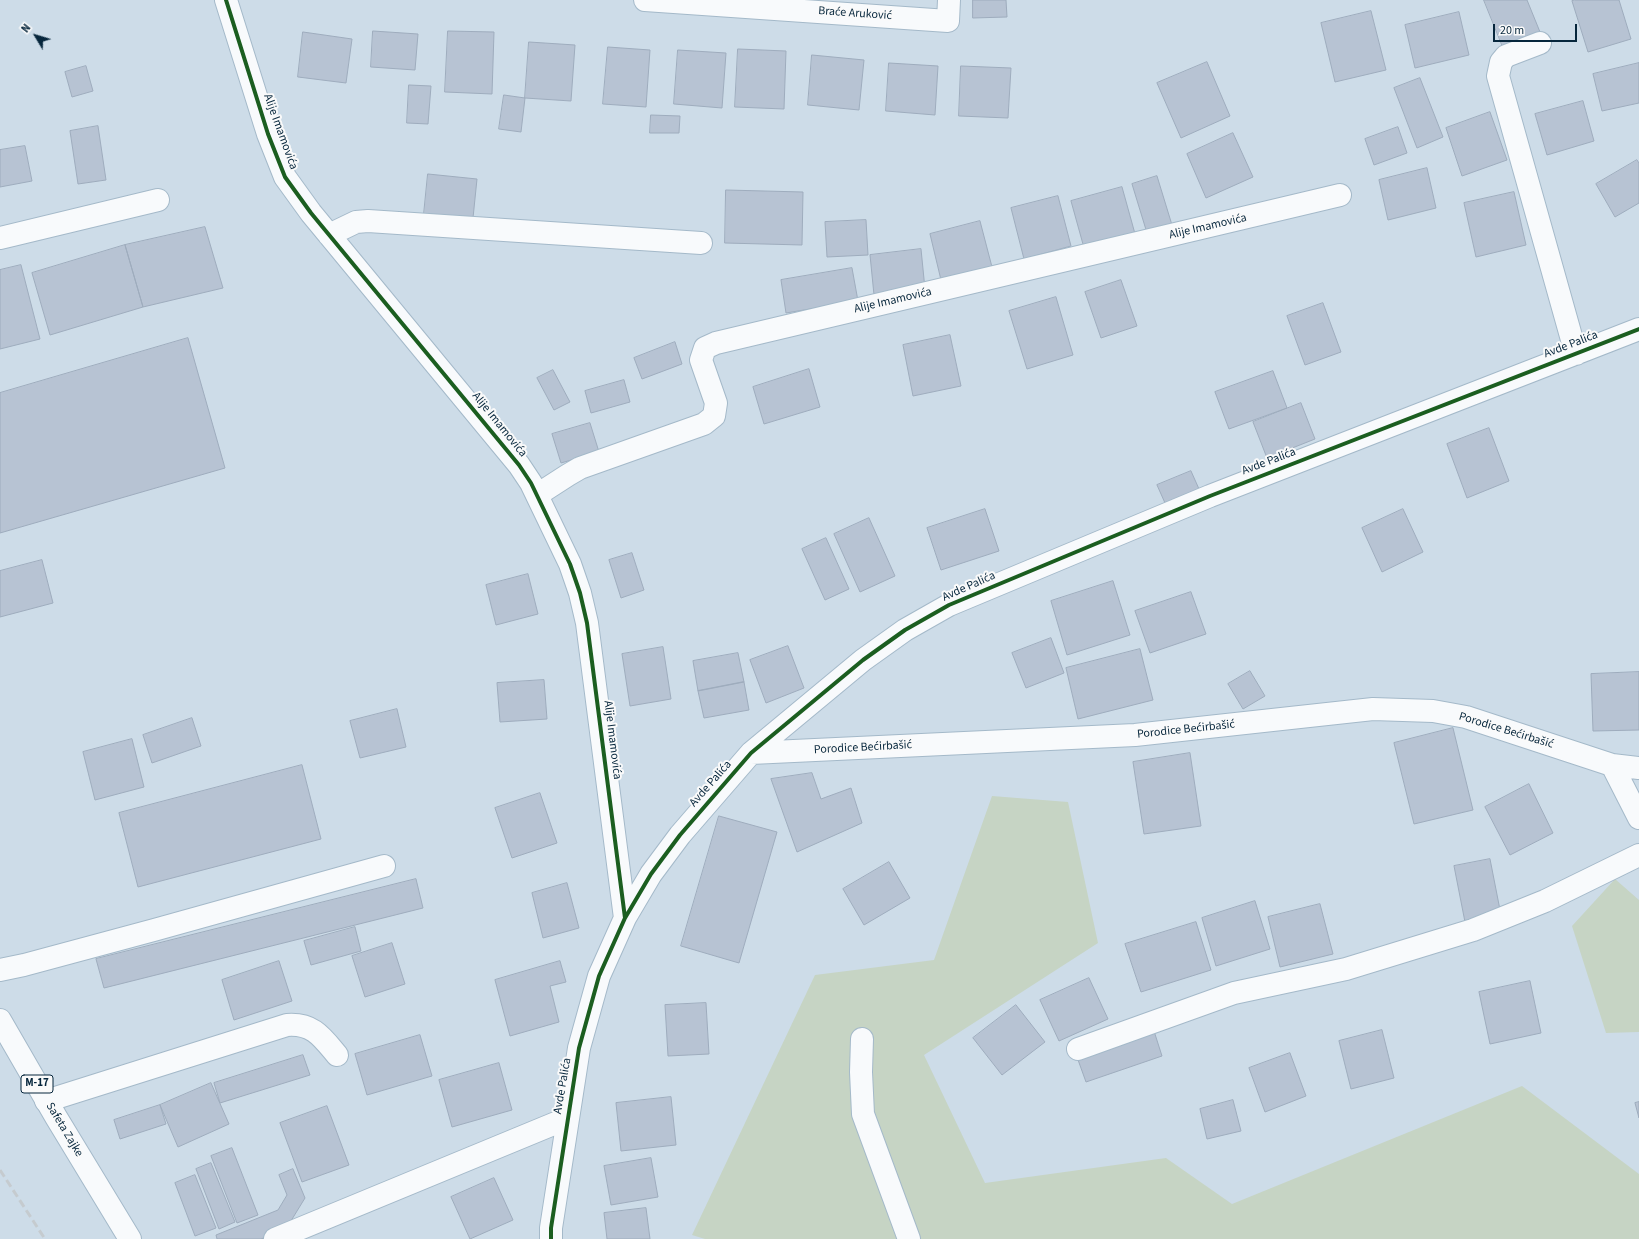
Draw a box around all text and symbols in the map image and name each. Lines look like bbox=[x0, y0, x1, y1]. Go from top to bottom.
street label: Braće Aruković bbox=[818, 4, 892, 24]
north arrow bbox=[16, 16, 56, 56]
scale bar bbox=[1495, 16, 1579, 42]
text: N bbox=[18, 21, 34, 36]
text: 20 m bbox=[1500, 22, 1524, 39]
street label: Alije Imamovića bbox=[260, 92, 300, 172]
street label: Alije Imamovića bbox=[1168, 211, 1248, 243]
street label: Alije Imamovića bbox=[853, 285, 933, 317]
street label: Avde Palića bbox=[1542, 328, 1600, 362]
street label: Alije Imamovića bbox=[468, 390, 530, 460]
street label: Avde Palića bbox=[1240, 445, 1298, 479]
street label: Avde Palića bbox=[940, 569, 998, 605]
street label: Alije Imamovića bbox=[600, 700, 624, 780]
street label: Porodice Bećirbašić bbox=[1457, 710, 1555, 752]
street label: Porodice Bećirbašić bbox=[1136, 718, 1236, 742]
street label: Porodice Bećirbašić bbox=[814, 738, 912, 758]
street label: Avde Palića bbox=[687, 758, 735, 810]
street label: Avde Palića bbox=[551, 1057, 575, 1115]
road number: M-17 bbox=[21, 1075, 53, 1093]
street label: Safeta Zajke bbox=[42, 1100, 86, 1160]

